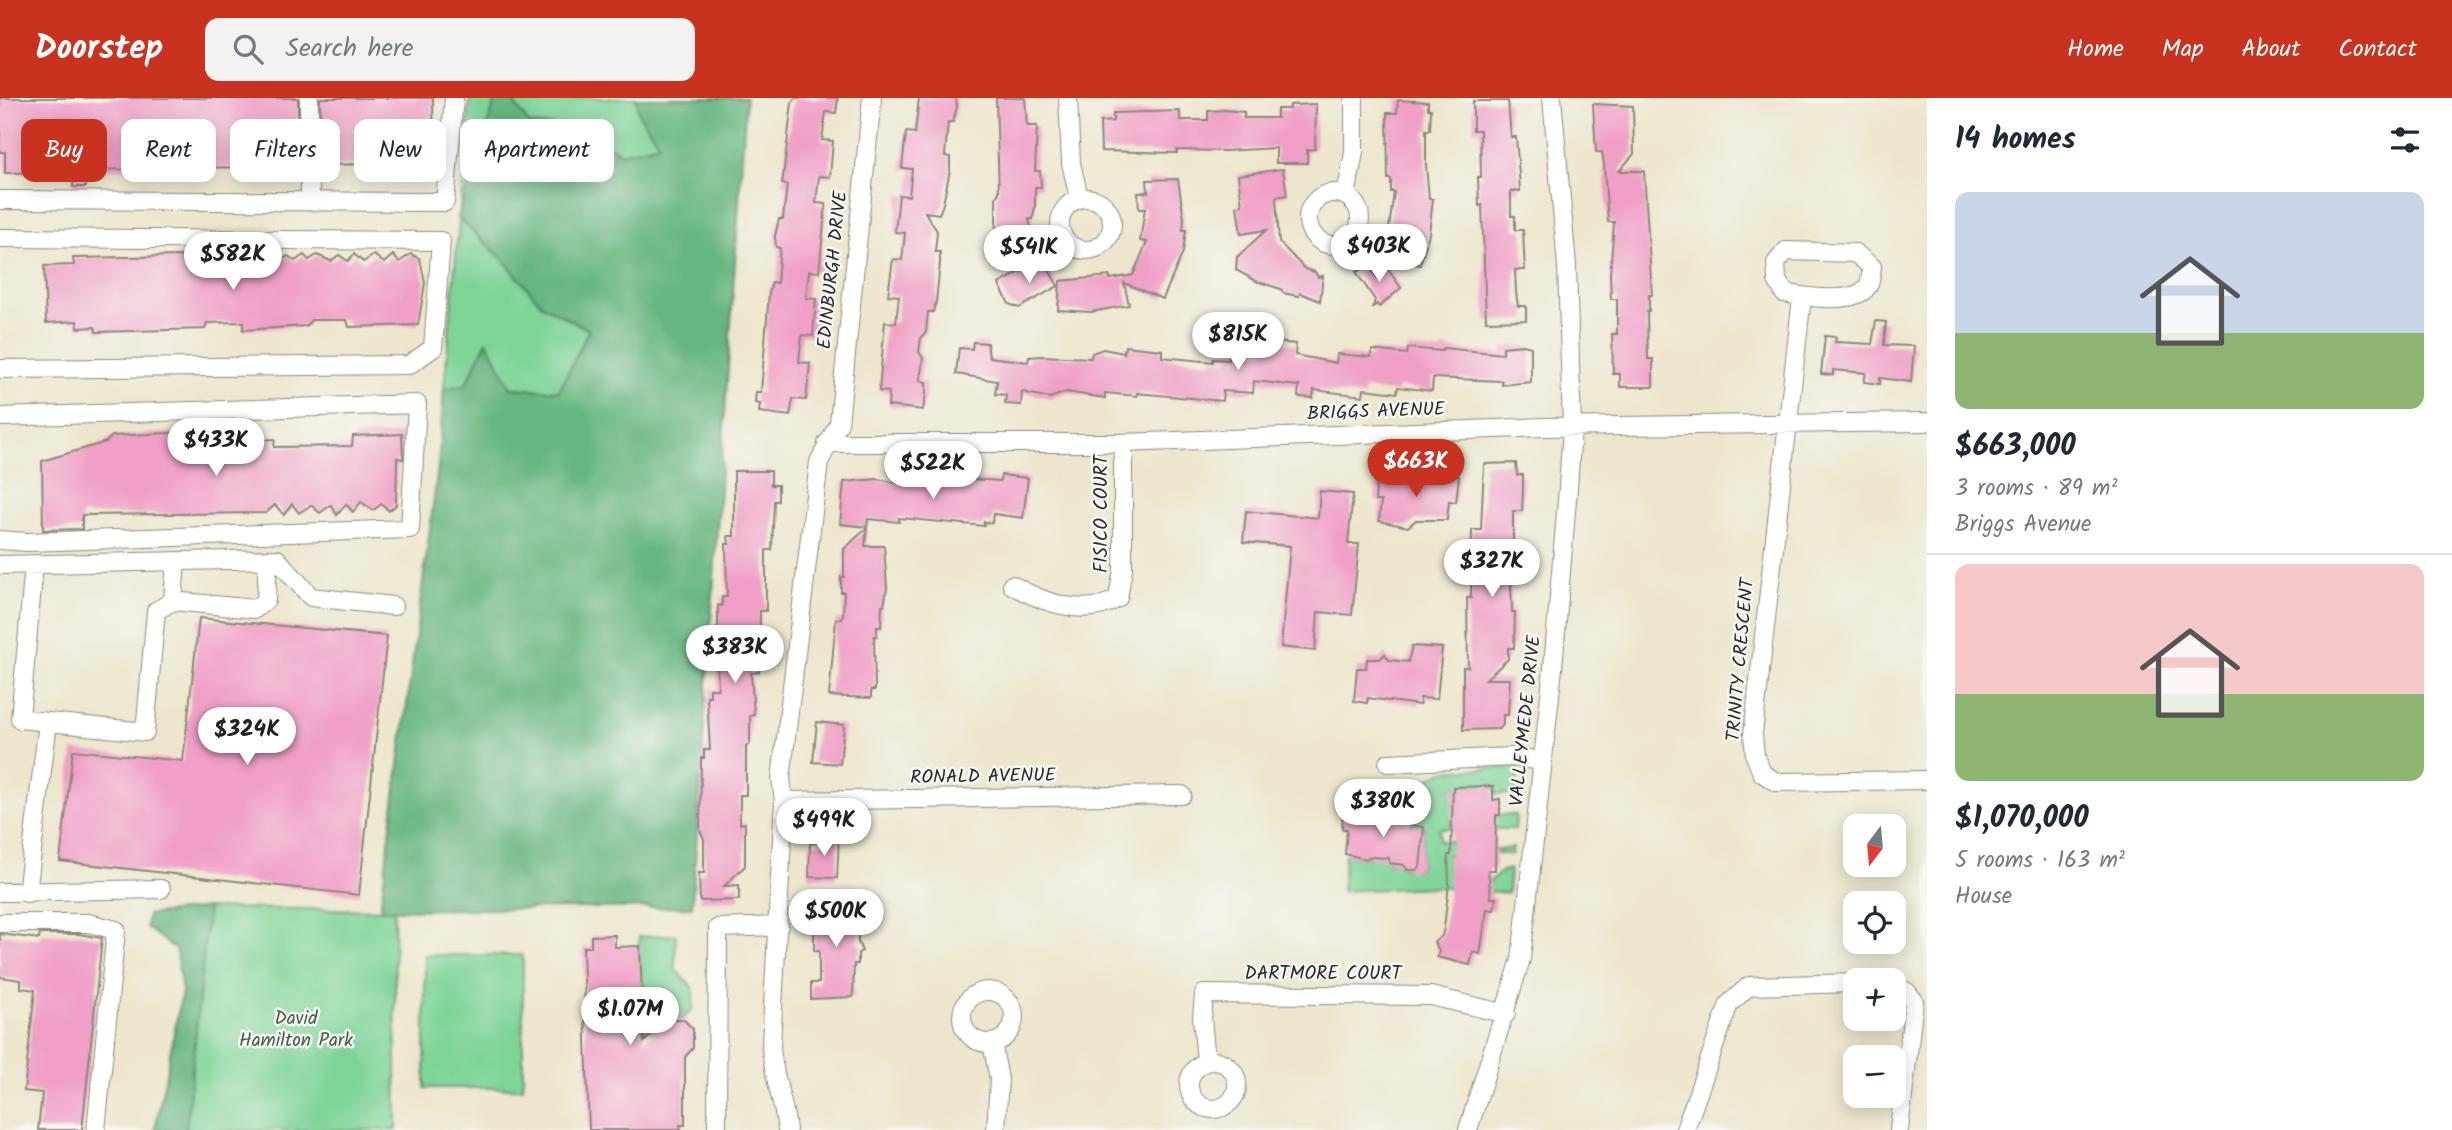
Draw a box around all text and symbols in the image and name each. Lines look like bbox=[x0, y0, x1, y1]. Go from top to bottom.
search box bbox=[205, 18, 695, 81]
text: Doorstep bbox=[35, 23, 163, 76]
text: Search here bbox=[285, 28, 413, 70]
icon: search bbox=[229, 30, 267, 68]
text: Home bbox=[2067, 30, 2124, 69]
text: Map bbox=[2162, 30, 2204, 69]
text: About bbox=[2242, 30, 2300, 69]
text: Contact bbox=[2338, 30, 2417, 69]
text: 14 homes bbox=[1955, 116, 2076, 164]
chip: Buy bbox=[21, 119, 107, 182]
chip: Rent bbox=[121, 119, 216, 182]
chip: Filters bbox=[230, 119, 340, 182]
chip: New bbox=[354, 119, 446, 182]
chip: Apartment bbox=[460, 119, 614, 182]
icon: filters bbox=[2386, 121, 2424, 159]
street label: EDINBURGH DRIVE bbox=[810, 188, 856, 351]
pin: $403K bbox=[1330, 225, 1428, 284]
pin: $541K bbox=[980, 226, 1078, 285]
text: $403K bbox=[1347, 229, 1411, 265]
text: $541K bbox=[1000, 230, 1058, 266]
pin: $582K bbox=[184, 232, 282, 292]
text: $582K bbox=[200, 237, 266, 273]
icon: home bbox=[2127, 238, 2253, 364]
pin: $815K bbox=[1189, 313, 1287, 372]
text: $815K bbox=[1208, 317, 1268, 353]
street label: BRIGGS AVENUE bbox=[1306, 395, 1446, 429]
pin: $433K bbox=[167, 418, 265, 478]
text: $433K bbox=[183, 423, 249, 459]
text: $663,000 bbox=[1955, 423, 2076, 471]
pin: $663K bbox=[1367, 440, 1465, 499]
pin: $522K bbox=[884, 442, 982, 501]
text: $663K bbox=[1384, 444, 1448, 480]
text: $522K bbox=[900, 446, 966, 482]
street label: FISICO COURT bbox=[1087, 453, 1117, 573]
text: 3 rooms · 89 m² bbox=[1955, 471, 2118, 507]
text: Briggs Avenue bbox=[1955, 507, 2091, 543]
pin: $327K bbox=[1443, 540, 1541, 599]
text: $327K bbox=[1460, 544, 1524, 580]
street label: TRINITY CRESCENT bbox=[1719, 575, 1763, 743]
icon: home bbox=[2127, 610, 2253, 736]
pin: $383K bbox=[686, 626, 784, 685]
text: $383K bbox=[702, 630, 768, 666]
street label: VALLEYMEDE DRIVE bbox=[1502, 633, 1550, 808]
pin: $324K bbox=[198, 708, 296, 767]
text: $324K bbox=[214, 712, 280, 748]
street label: RONALD AVENUE bbox=[910, 761, 1057, 793]
pin: $380K bbox=[1334, 780, 1432, 839]
text: $380K bbox=[1350, 784, 1416, 820]
text: $1,070,000 bbox=[1955, 795, 2089, 843]
pin: $499K bbox=[775, 798, 873, 858]
text: $499K bbox=[792, 803, 856, 839]
north arrow bbox=[1843, 814, 1906, 877]
map controls bbox=[1843, 814, 1906, 1108]
text: 5 rooms · 163 m² bbox=[1955, 843, 2125, 879]
text: House bbox=[1955, 879, 2012, 915]
pin: $500K bbox=[787, 890, 885, 949]
button: locate bbox=[1843, 891, 1906, 954]
text: $500K bbox=[805, 894, 867, 930]
street label: DARTMORE COURT bbox=[1244, 959, 1403, 989]
button: + bbox=[1843, 968, 1906, 1031]
pin: $1.07M bbox=[573, 988, 687, 1047]
text: $1.07M bbox=[597, 992, 663, 1028]
park label: David Hamilton Park bbox=[239, 1004, 353, 1056]
button: − bbox=[1843, 1045, 1906, 1108]

